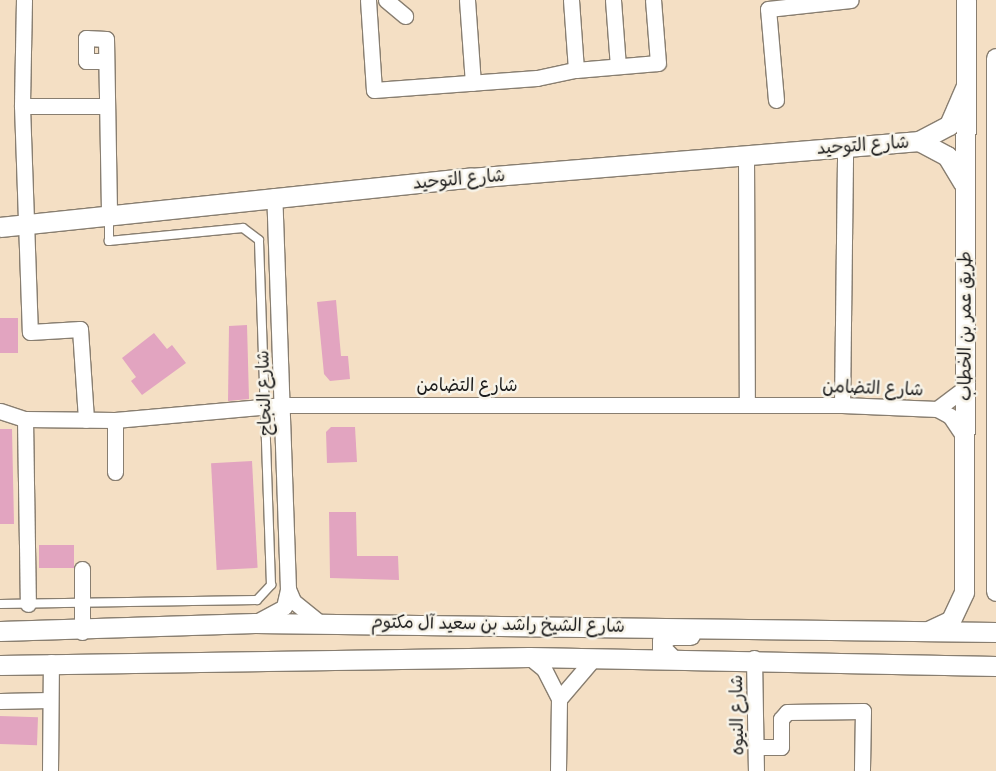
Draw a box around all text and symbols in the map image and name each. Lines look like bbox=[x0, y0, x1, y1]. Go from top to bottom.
street label: شارع التوحيد bbox=[816, 131, 910, 159]
street label: شارع التوحيد bbox=[412, 164, 506, 194]
street label: طريق عمر بن الخطاب bbox=[954, 251, 976, 401]
street label: شارع النجاح bbox=[252, 350, 276, 436]
street label: شارع التضامن bbox=[416, 374, 518, 396]
street label: شارع التضامن bbox=[822, 375, 924, 401]
street label: شارع الشيخ راشد بن سعيد آل مكتوم bbox=[371, 611, 625, 637]
street label: شارع النيوه bbox=[725, 674, 749, 756]

